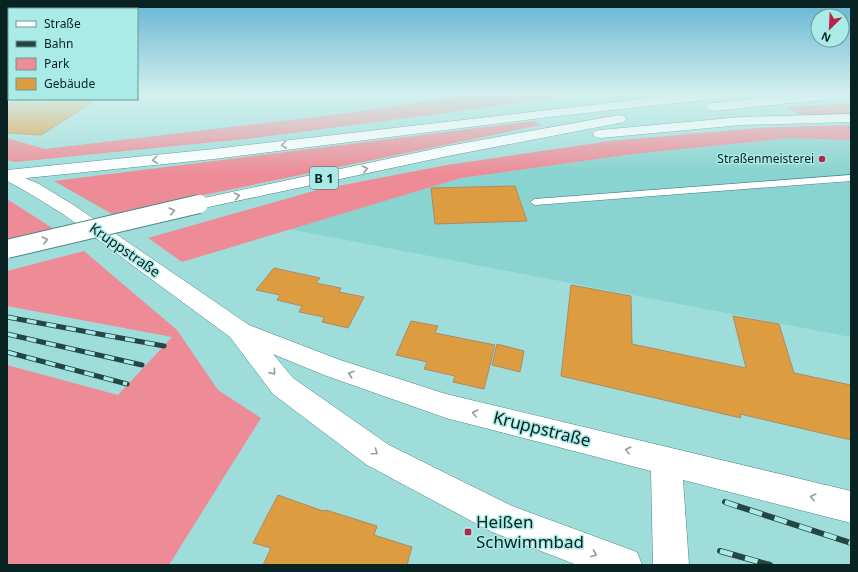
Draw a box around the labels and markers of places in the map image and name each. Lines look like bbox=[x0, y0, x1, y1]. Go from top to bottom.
place label: Straßenmeisterei bbox=[717, 150, 814, 167]
marker: Straßenmeisterei bbox=[817, 154, 827, 164]
place label: Heißen Schwimmbad bbox=[476, 510, 584, 553]
marker: Heißen Schwimmbad bbox=[463, 527, 473, 537]

